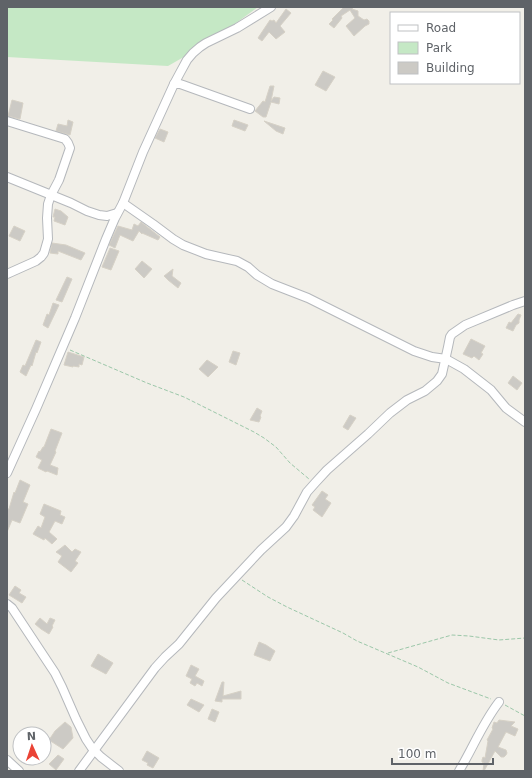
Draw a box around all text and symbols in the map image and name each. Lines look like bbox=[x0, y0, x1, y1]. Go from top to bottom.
legend bbox=[390, 12, 520, 84]
text: Road bbox=[426, 21, 456, 35]
text: Park bbox=[426, 41, 452, 55]
text: Building bbox=[426, 61, 475, 75]
north arrow bbox=[12, 726, 52, 766]
text: N bbox=[27, 730, 36, 743]
scale bar bbox=[392, 740, 493, 766]
text: 100 m bbox=[398, 747, 436, 761]

